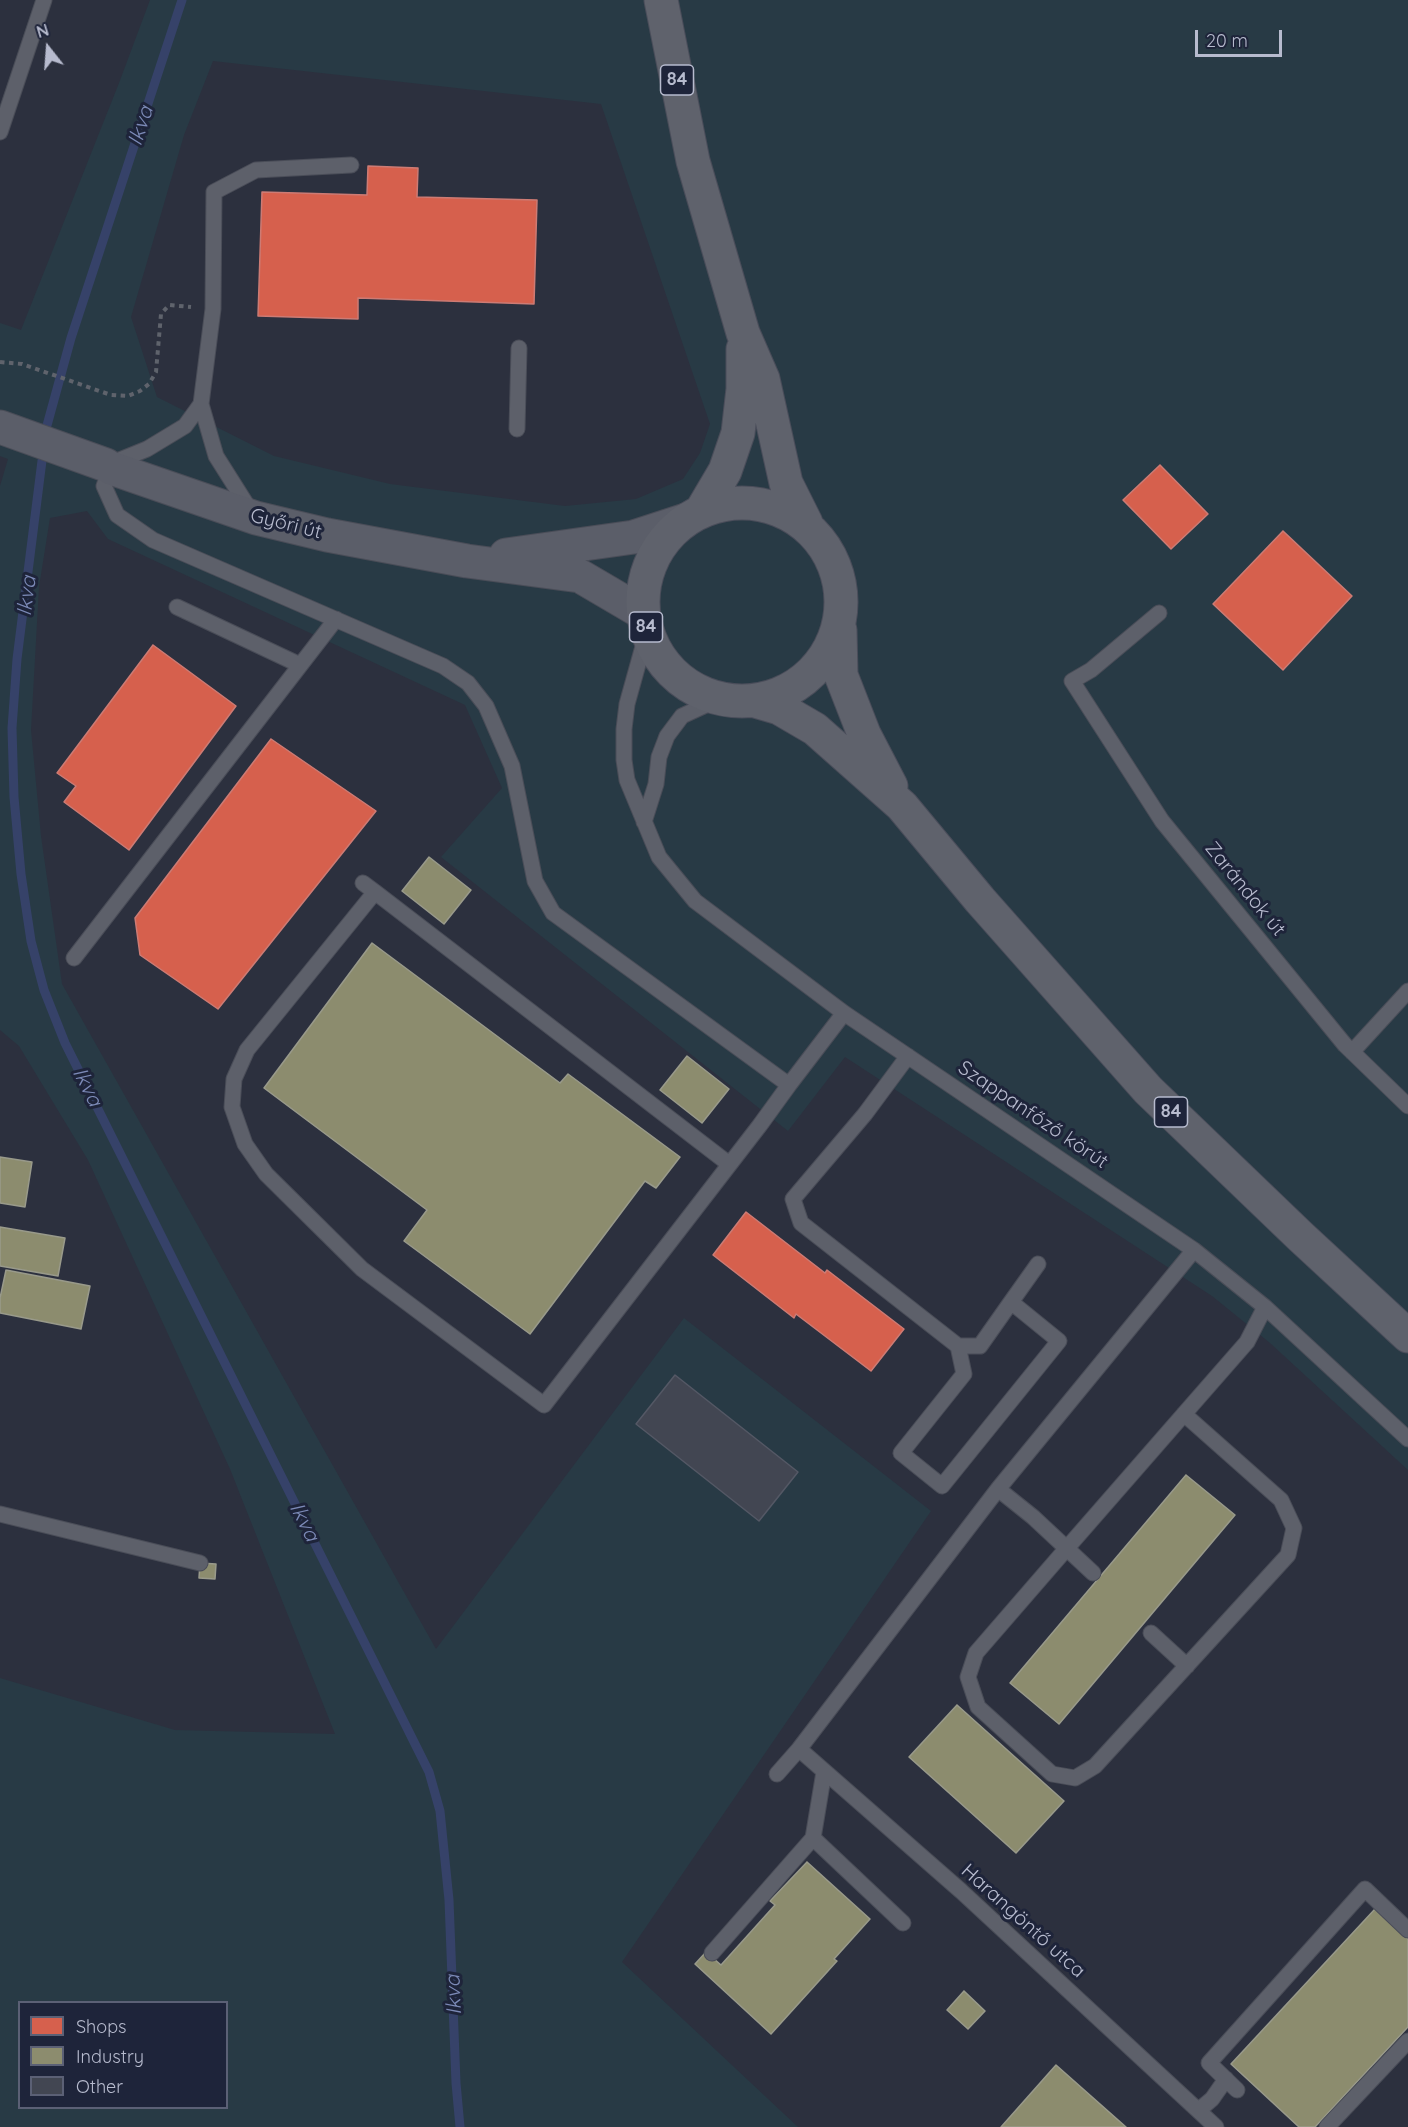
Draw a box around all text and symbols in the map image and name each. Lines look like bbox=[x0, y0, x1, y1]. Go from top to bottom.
north arrow bbox=[18, 18, 78, 78]
scale bar bbox=[1198, 18, 1285, 56]
text: N bbox=[34, 20, 51, 42]
text: 20 m bbox=[1206, 29, 1248, 52]
road number: 84 bbox=[660, 65, 694, 95]
water label: Ikva bbox=[123, 103, 159, 149]
street label: Győri út bbox=[248, 504, 324, 544]
water label: Ikva bbox=[12, 574, 42, 618]
road number: 84 bbox=[630, 612, 662, 642]
street label: Zarándok út bbox=[1200, 837, 1290, 941]
street label: Szappanfőző körút bbox=[953, 1056, 1113, 1174]
water label: Ikva bbox=[67, 1063, 107, 1111]
road number: 84 bbox=[1154, 1097, 1188, 1127]
water label: Ikva bbox=[284, 1498, 324, 1546]
street label: Harangöntő utca bbox=[956, 1859, 1090, 1983]
water label: Ikva bbox=[440, 1974, 468, 2016]
legend bbox=[18, 2001, 228, 2109]
text: Shops bbox=[76, 2015, 127, 2038]
text: Industry bbox=[76, 2045, 144, 2068]
text: Other bbox=[76, 2075, 123, 2098]

